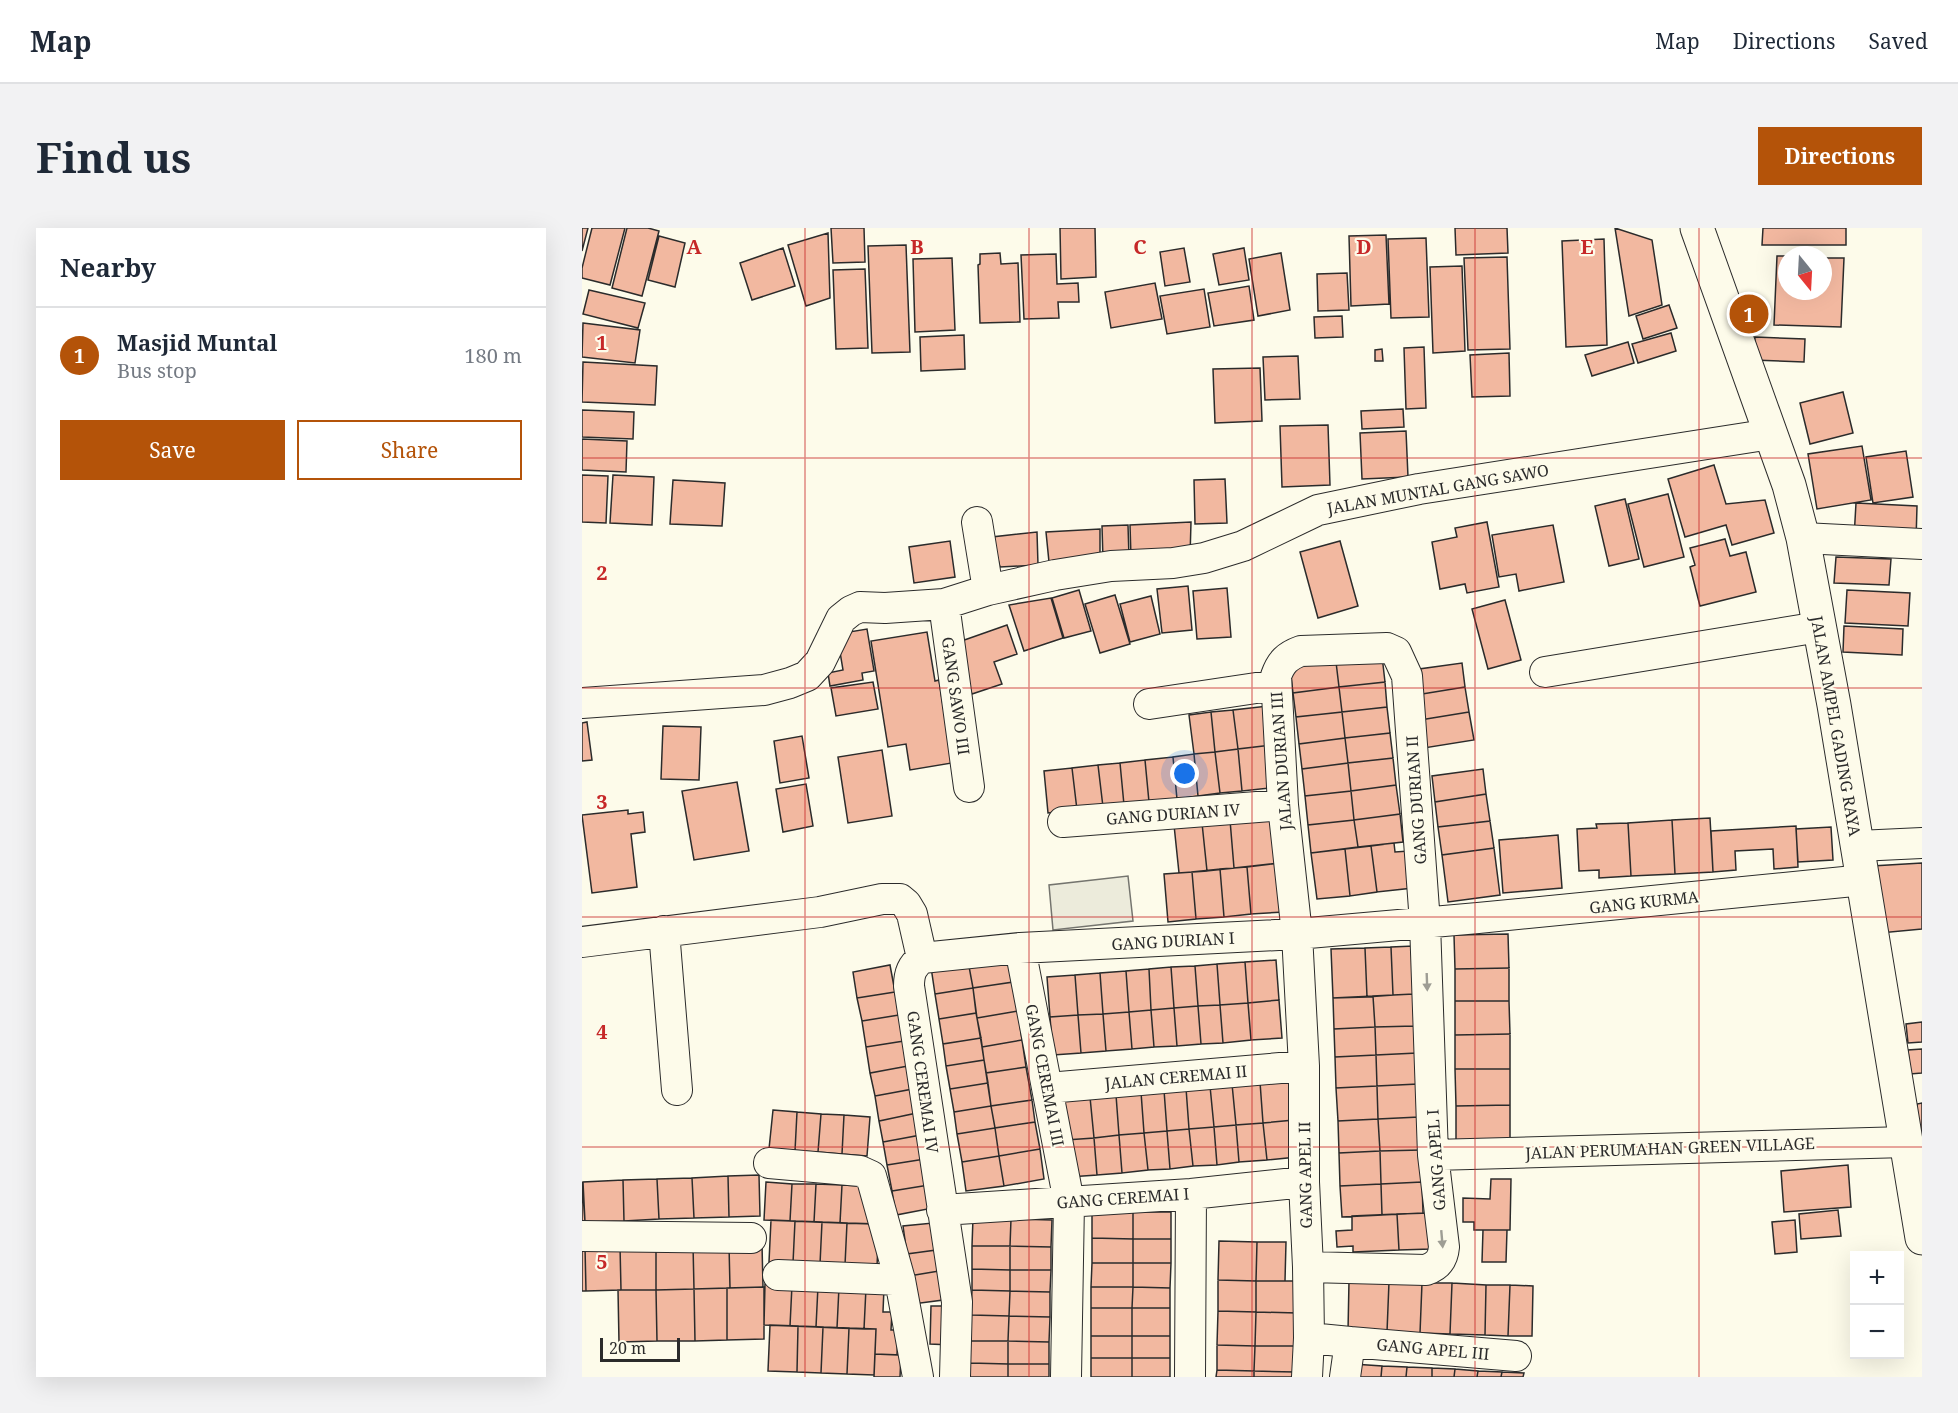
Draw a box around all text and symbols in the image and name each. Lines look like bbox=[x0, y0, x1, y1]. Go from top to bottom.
text: Map bbox=[30, 22, 92, 60]
text: Map bbox=[1655, 27, 1700, 55]
text: Directions bbox=[1733, 27, 1835, 55]
text: Saved bbox=[1868, 27, 1928, 55]
button: Directions bbox=[1758, 127, 1922, 185]
text: Find us bbox=[36, 128, 191, 185]
text: A bbox=[686, 233, 702, 260]
text: B bbox=[910, 233, 924, 260]
text: C bbox=[1133, 233, 1147, 260]
text: D bbox=[1356, 233, 1372, 260]
text: E bbox=[1580, 233, 1594, 260]
north arrow bbox=[1778, 246, 1832, 300]
text: Nearby bbox=[60, 249, 156, 285]
pin: 1 bbox=[1730, 292, 1768, 337]
text: Masjid Muntal bbox=[117, 327, 277, 357]
text: 1 bbox=[596, 329, 608, 356]
text: 1 bbox=[74, 342, 85, 369]
text: 180 m bbox=[464, 342, 522, 369]
text: Bus stop bbox=[117, 357, 197, 384]
button: Save bbox=[60, 420, 285, 480]
button: Share bbox=[297, 420, 522, 480]
street label: JALAN MUNTAL GANG SAWO bbox=[1324, 459, 1551, 520]
text: 2 bbox=[596, 559, 608, 586]
street label: JALAN AMPEL GADING RAYA bbox=[1806, 613, 1866, 839]
street label: GANG SAWO III bbox=[937, 635, 975, 757]
street label: JALAN DURIAN III bbox=[1265, 691, 1297, 832]
street label: GANG DURIAN II bbox=[1401, 735, 1431, 865]
your location bbox=[1170, 759, 1199, 788]
text: 3 bbox=[596, 788, 608, 815]
street label: GANG DURIAN IV bbox=[1105, 798, 1241, 830]
street label: GANG KURMA bbox=[1588, 885, 1701, 919]
street label: GANG DURIAN I bbox=[1111, 927, 1235, 955]
one-way arrow bbox=[1422, 972, 1431, 991]
street label: GANG CEREMAI III bbox=[1020, 1002, 1070, 1148]
street label: GANG CEREMAI IV bbox=[902, 1009, 944, 1155]
text: 4 bbox=[596, 1018, 608, 1045]
street label: JALAN CEREMAI II bbox=[1103, 1060, 1248, 1094]
street label: GANG APEL I bbox=[1421, 1109, 1451, 1211]
street label: GANG APEL II bbox=[1293, 1121, 1317, 1229]
street label: JALAN PERUMAHAN GREEN VILLAGE bbox=[1524, 1132, 1815, 1164]
street label: GANG CEREMAI I bbox=[1056, 1182, 1190, 1214]
one-way arrow bbox=[1437, 1230, 1447, 1249]
text: 5 bbox=[596, 1248, 608, 1275]
map controls bbox=[1850, 1251, 1904, 1359]
button: + bbox=[1850, 1251, 1904, 1305]
button: − bbox=[1850, 1305, 1904, 1359]
street label: GANG APEL III bbox=[1376, 1333, 1490, 1365]
scale bar bbox=[600, 1335, 680, 1362]
text: 20 m bbox=[609, 1337, 646, 1359]

